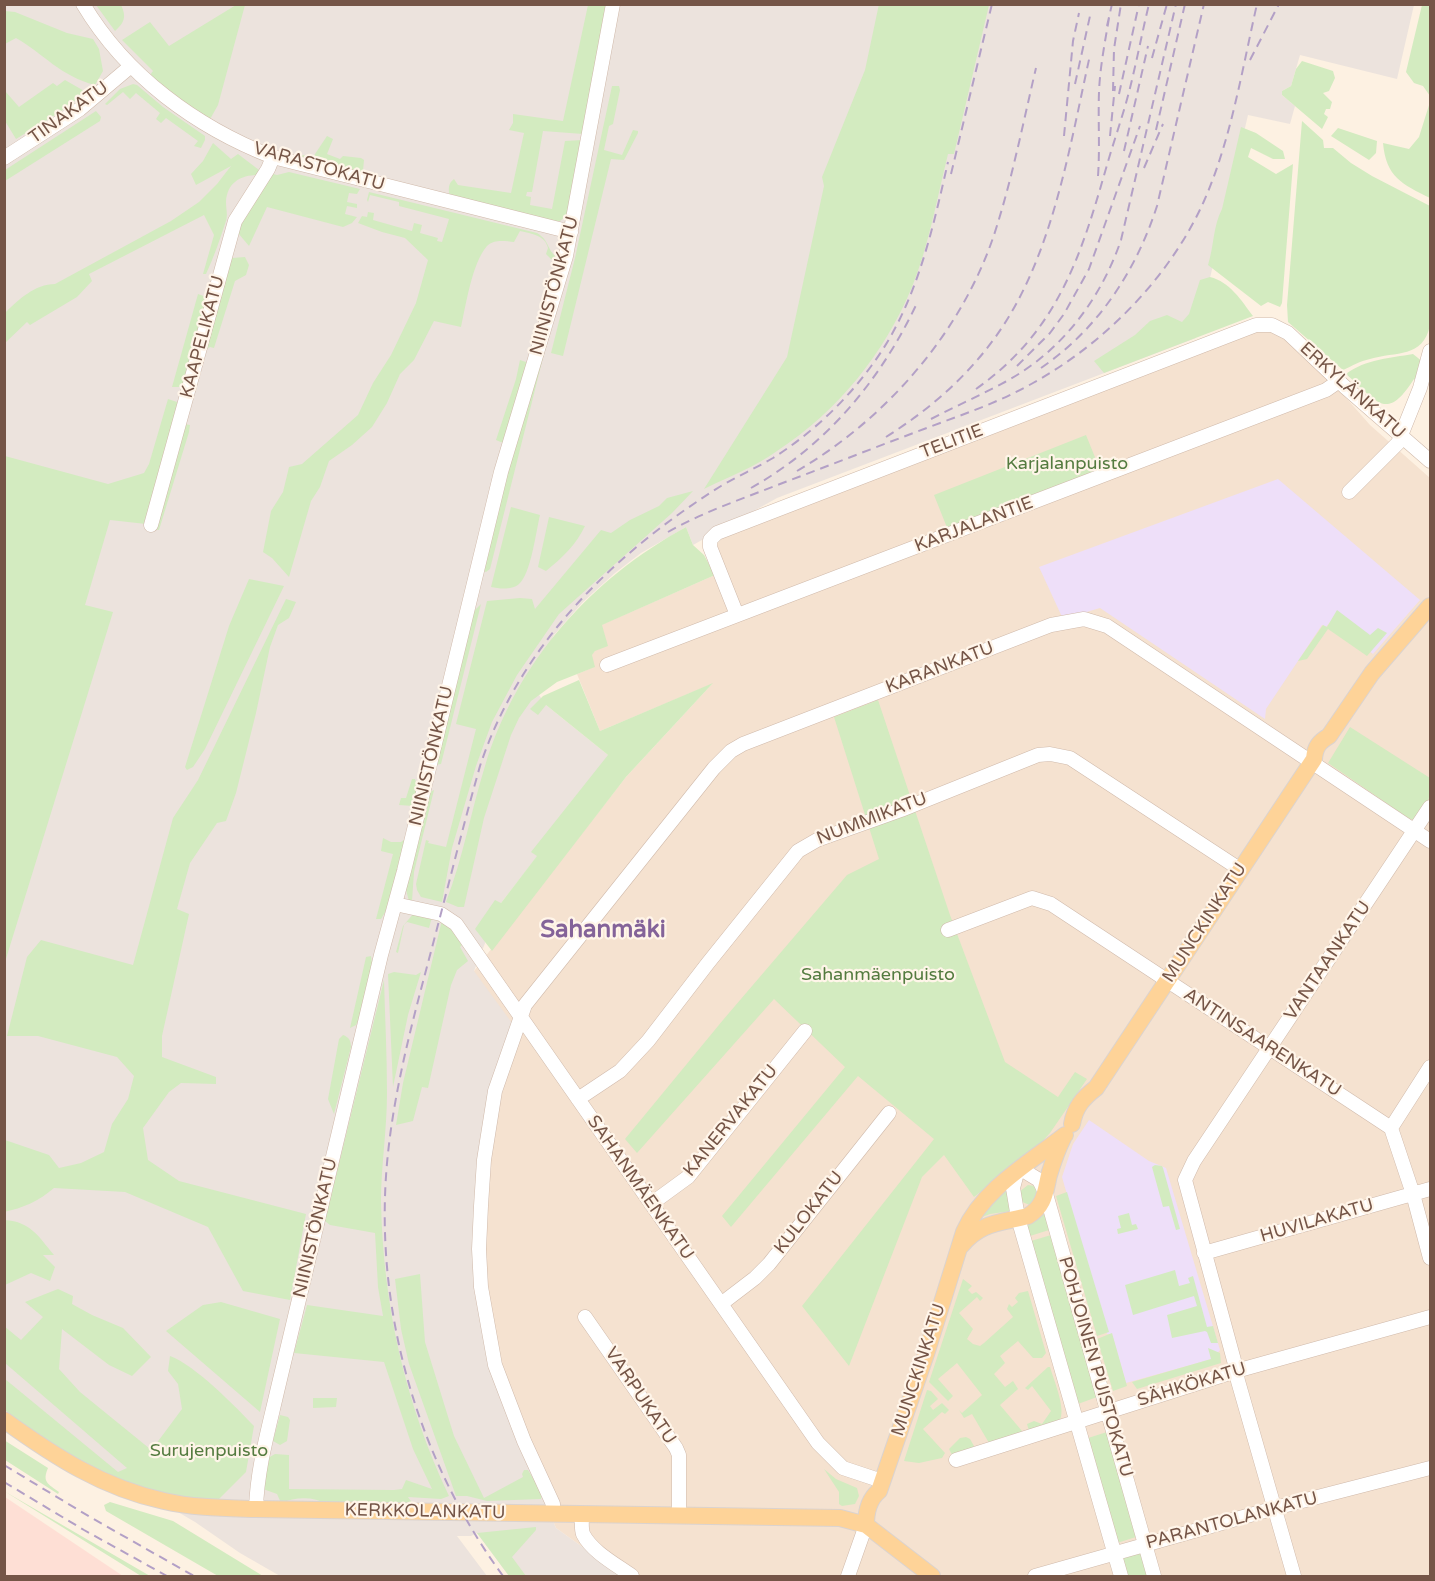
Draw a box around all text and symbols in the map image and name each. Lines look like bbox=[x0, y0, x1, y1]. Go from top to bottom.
street label: TINAKATU bbox=[25, 77, 113, 149]
street label: VARASTOKATU bbox=[251, 138, 387, 196]
street label: NIINISTÖNKATU bbox=[526, 214, 584, 358]
street label: KAAPELIKATU bbox=[176, 273, 230, 401]
street label: ERKYLÄNKATU bbox=[1295, 338, 1409, 444]
street label: TELITIE bbox=[918, 420, 986, 464]
park label: Karjalanpuisto bbox=[1006, 453, 1128, 475]
street label: KARJALANTIE bbox=[912, 492, 1036, 558]
street label: KARANKATU bbox=[883, 637, 997, 699]
street label: NIINISTÖNKATU bbox=[405, 684, 459, 828]
street label: NUMMIKATU bbox=[814, 788, 930, 850]
street label: MUNCKINKATU bbox=[1158, 859, 1252, 987]
street label: VANTAANKATU bbox=[1280, 897, 1376, 1025]
district label: Sahanmäki bbox=[540, 917, 666, 945]
park label: Sahanmäenpuisto bbox=[801, 964, 955, 986]
street label: ANTINSAARENKATU bbox=[1179, 984, 1345, 1102]
street label: KANERVAKATU bbox=[679, 1061, 783, 1181]
street label: SAHANMÄENKATU bbox=[582, 1112, 698, 1264]
street label: NIINISTÖNKATU bbox=[289, 1156, 343, 1300]
street label: KULOKATU bbox=[770, 1167, 848, 1259]
street label: HUVILAKATU bbox=[1258, 1195, 1376, 1247]
street label: POHJOINEN PUISTOKATU bbox=[1053, 1254, 1137, 1480]
street label: MUNCKINKATU bbox=[887, 1301, 951, 1439]
street label: VARPUKATU bbox=[600, 1343, 680, 1449]
street label: SÄHKÖKATU bbox=[1135, 1358, 1249, 1412]
park label: Surujenpuisto bbox=[150, 1440, 268, 1462]
street label: PARANTOLANKATU bbox=[1144, 1488, 1320, 1554]
street label: KERKKOLANKATU bbox=[344, 1500, 506, 1524]

